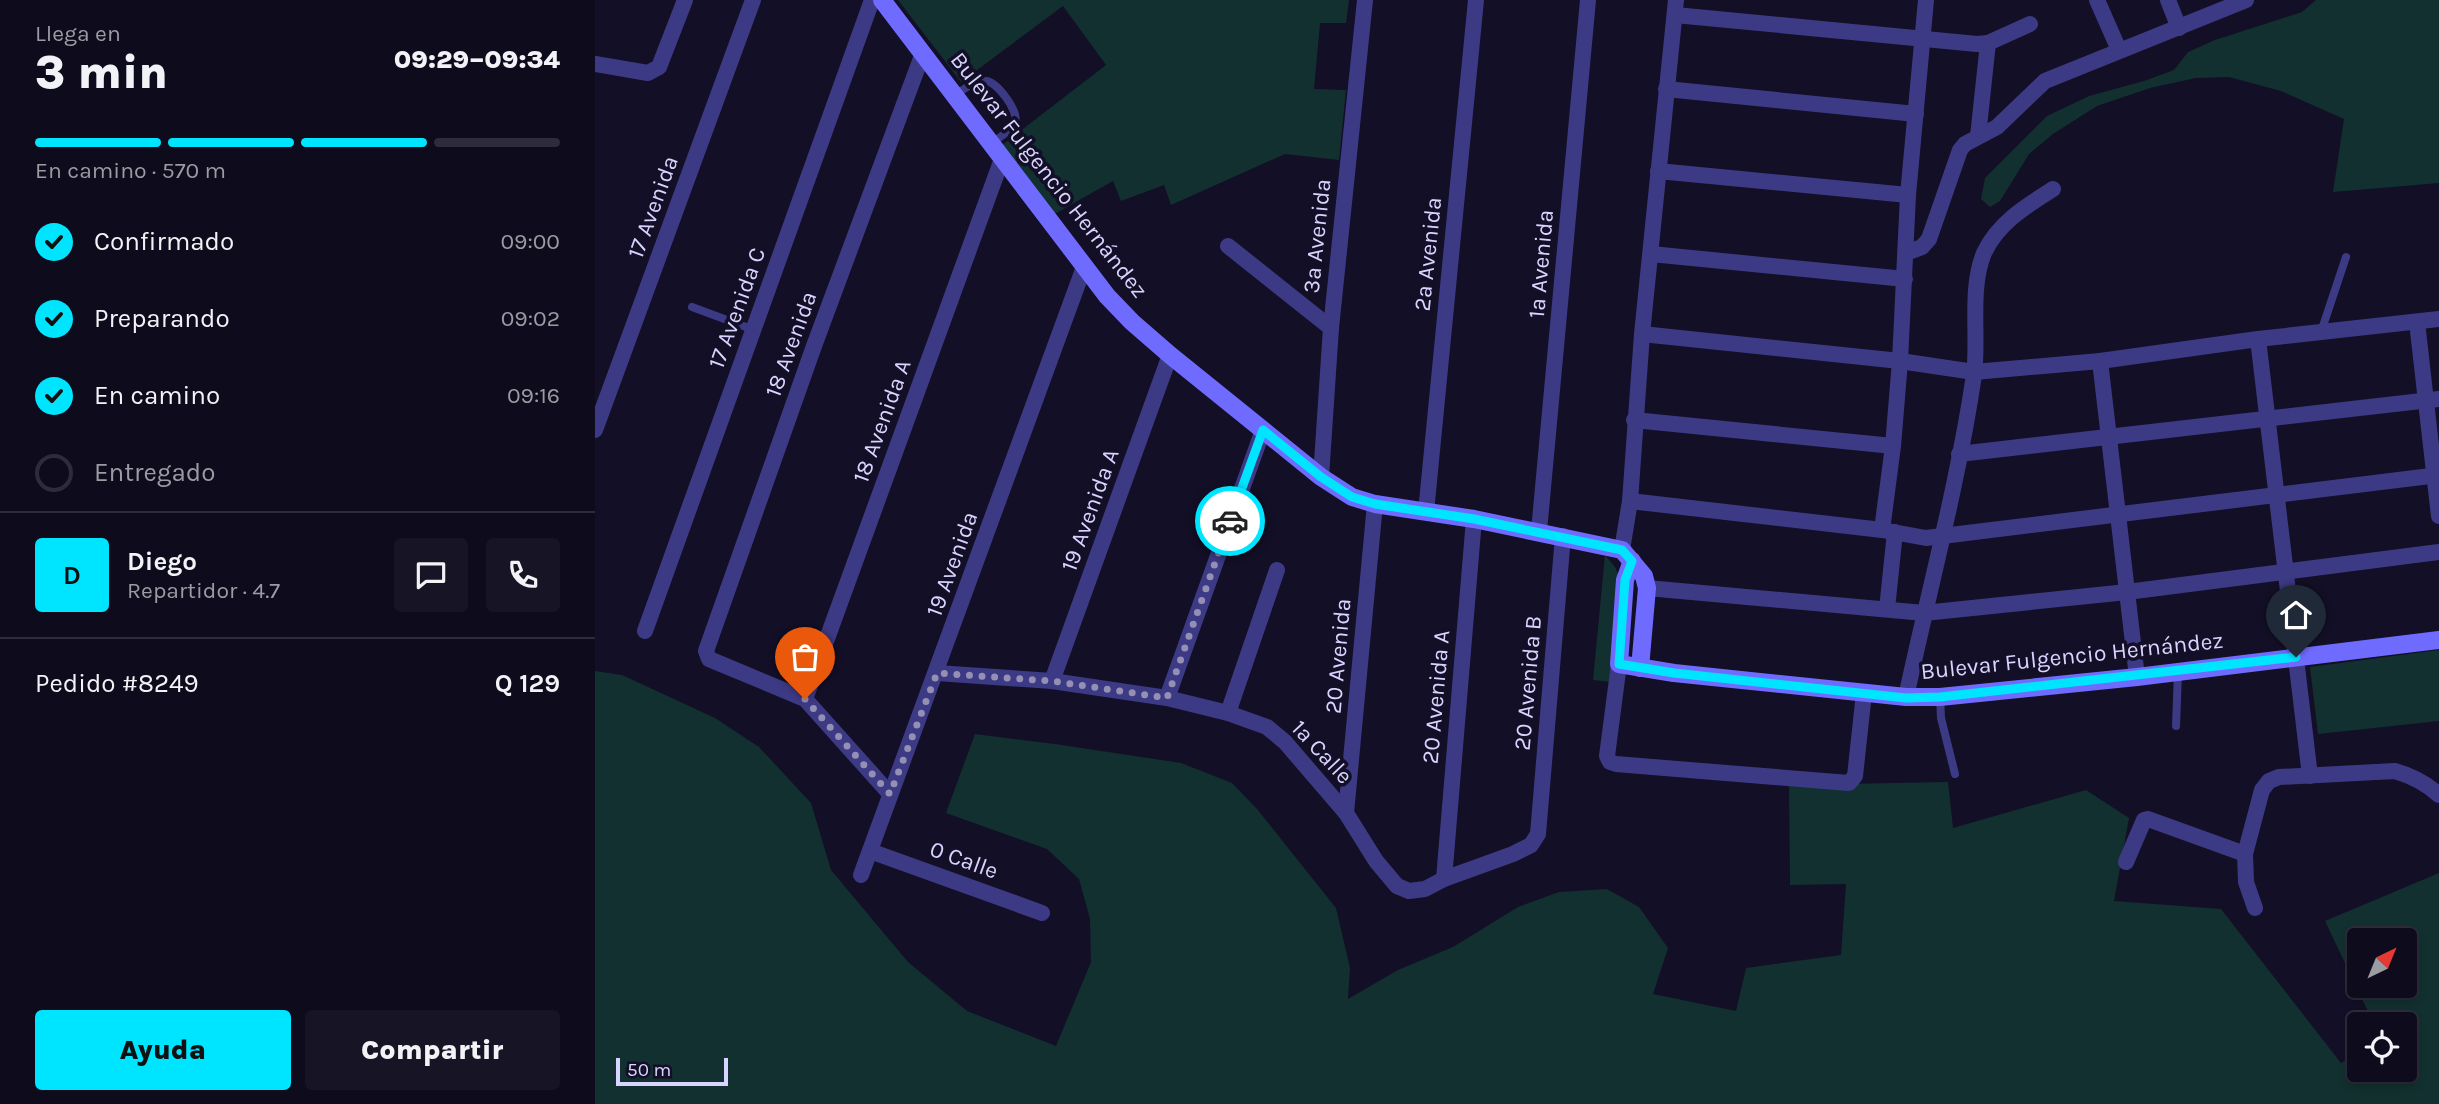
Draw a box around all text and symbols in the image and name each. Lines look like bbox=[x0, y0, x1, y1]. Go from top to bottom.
text: Llega en bbox=[35, 20, 121, 47]
text: 09:29–09:34 bbox=[394, 44, 560, 75]
text: 3 min bbox=[35, 46, 168, 100]
street label: Bulevar Fulgencio Hernández bbox=[945, 47, 1153, 303]
street label: 17 Avenida bbox=[622, 152, 684, 262]
text: En camino · 570 m bbox=[35, 157, 226, 184]
street label: 3a Avenida bbox=[1298, 177, 1336, 295]
street label: 2a Avenida bbox=[1409, 196, 1447, 312]
street label: 1a Avenida bbox=[1523, 209, 1559, 319]
icon: check bbox=[35, 223, 73, 261]
text: Confirmado bbox=[94, 226, 234, 257]
text: 09:00 bbox=[500, 228, 560, 255]
street label: 17 Avenida C bbox=[703, 244, 771, 372]
street label: 18 Avenida bbox=[759, 288, 823, 400]
icon: check bbox=[35, 300, 73, 338]
text: Preparando bbox=[94, 303, 230, 334]
text: 09:02 bbox=[501, 305, 560, 332]
street label: 18 Avenida A bbox=[847, 356, 917, 486]
icon: check bbox=[35, 377, 73, 415]
text: En camino bbox=[94, 380, 220, 411]
text: 09:16 bbox=[507, 382, 560, 409]
street label: 19 Avenida A bbox=[1055, 445, 1125, 575]
text: Entregado bbox=[94, 457, 215, 488]
courier bbox=[1195, 486, 1265, 556]
icon: car bbox=[1211, 502, 1249, 540]
street label: 19 Avenida bbox=[921, 508, 983, 620]
button: chat bbox=[394, 538, 468, 612]
button: phone bbox=[486, 538, 560, 612]
text: Diego bbox=[127, 546, 197, 577]
text: D bbox=[63, 560, 81, 591]
text: Repartidor · 4.7 bbox=[127, 577, 280, 604]
pin bbox=[2266, 585, 2326, 657]
icon: home bbox=[2277, 596, 2315, 634]
street label: 20 Avenida bbox=[1320, 597, 1356, 715]
street label: 20 Avenida B bbox=[1509, 614, 1547, 752]
pin bbox=[775, 627, 835, 699]
street label: Bulevar Fulgencio Hernández bbox=[1919, 627, 2225, 685]
street label: 20 Avenida A bbox=[1417, 629, 1455, 765]
icon: bag bbox=[786, 638, 824, 676]
text: Pedido #8249 bbox=[35, 668, 199, 699]
text: Q 129 bbox=[495, 668, 560, 699]
street label: 1a Calle bbox=[1286, 715, 1358, 789]
street label: 0 Calle bbox=[926, 835, 1002, 885]
north arrow bbox=[2347, 928, 2417, 998]
map controls bbox=[2347, 928, 2417, 1082]
button: Ayuda bbox=[35, 1010, 291, 1090]
button: Compartir bbox=[305, 1010, 560, 1090]
button: locate bbox=[2347, 1012, 2417, 1082]
scale bar bbox=[616, 1055, 728, 1087]
text: 50 m bbox=[627, 1059, 671, 1081]

